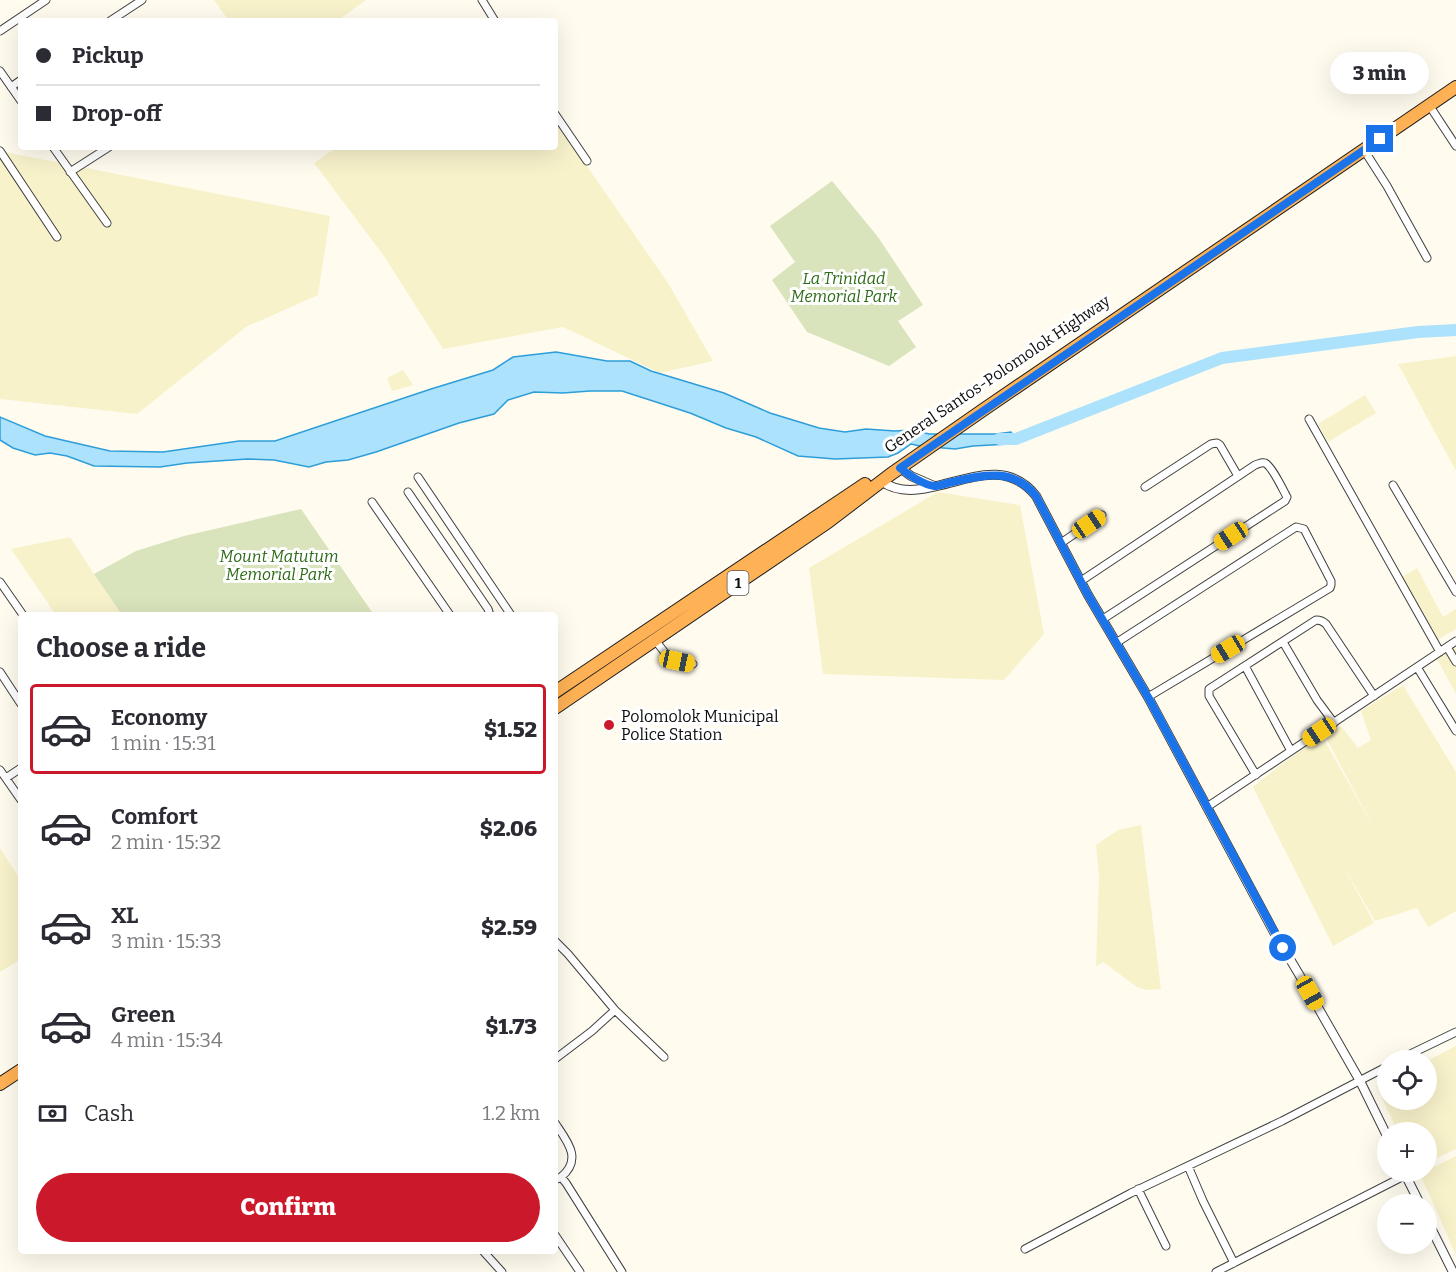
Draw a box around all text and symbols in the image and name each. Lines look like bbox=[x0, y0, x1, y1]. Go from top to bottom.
text: Pickup bbox=[72, 42, 144, 69]
callout: 3 min bbox=[1330, 52, 1430, 94]
text: 3 min bbox=[1353, 61, 1406, 85]
text: Drop-off bbox=[72, 100, 162, 127]
route end bbox=[1366, 125, 1393, 152]
park label: La Trinidad Memorial Park bbox=[791, 269, 897, 306]
street label: General Santos-Polomolok Highway bbox=[881, 291, 1114, 457]
car bbox=[1069, 506, 1109, 542]
car bbox=[1211, 519, 1251, 553]
park label: Mount Matutum Memorial Park bbox=[220, 547, 338, 584]
road number: 1 bbox=[728, 571, 748, 595]
text: Choose a ride bbox=[36, 632, 206, 664]
car bbox=[1208, 632, 1248, 666]
car bbox=[658, 648, 696, 674]
icon: car bbox=[39, 702, 93, 756]
text: Economy bbox=[111, 704, 207, 731]
place label: Polomolok Municipal Police Station bbox=[621, 707, 779, 744]
car bbox=[1299, 714, 1339, 750]
text: $1.52 bbox=[484, 716, 537, 743]
marker: Polomolok Municipal Police Station bbox=[602, 718, 616, 732]
text: 1 min · 15:31 bbox=[111, 731, 216, 755]
icon: car bbox=[39, 801, 93, 855]
text: Comfort bbox=[111, 803, 198, 830]
text: $2.06 bbox=[480, 815, 537, 842]
text: 2 min · 15:32 bbox=[111, 830, 221, 854]
icon: car bbox=[39, 900, 93, 954]
text: XL bbox=[111, 902, 138, 929]
text: $2.59 bbox=[481, 914, 537, 941]
text: 3 min · 15:33 bbox=[111, 929, 222, 953]
route start bbox=[1269, 934, 1296, 961]
car bbox=[1293, 973, 1327, 1013]
icon: car bbox=[39, 999, 93, 1053]
text: Green bbox=[111, 1001, 175, 1028]
text: $1.73 bbox=[485, 1013, 537, 1040]
text: 4 min · 15:34 bbox=[111, 1028, 223, 1052]
map controls bbox=[1377, 1050, 1437, 1254]
button: locate bbox=[1377, 1050, 1437, 1110]
icon: cash bbox=[36, 1097, 69, 1130]
text: Cash bbox=[84, 1100, 134, 1127]
text: 1.2 km bbox=[482, 1101, 540, 1125]
button: + bbox=[1377, 1122, 1437, 1182]
button: Confirm bbox=[36, 1173, 540, 1242]
button: − bbox=[1377, 1194, 1437, 1254]

